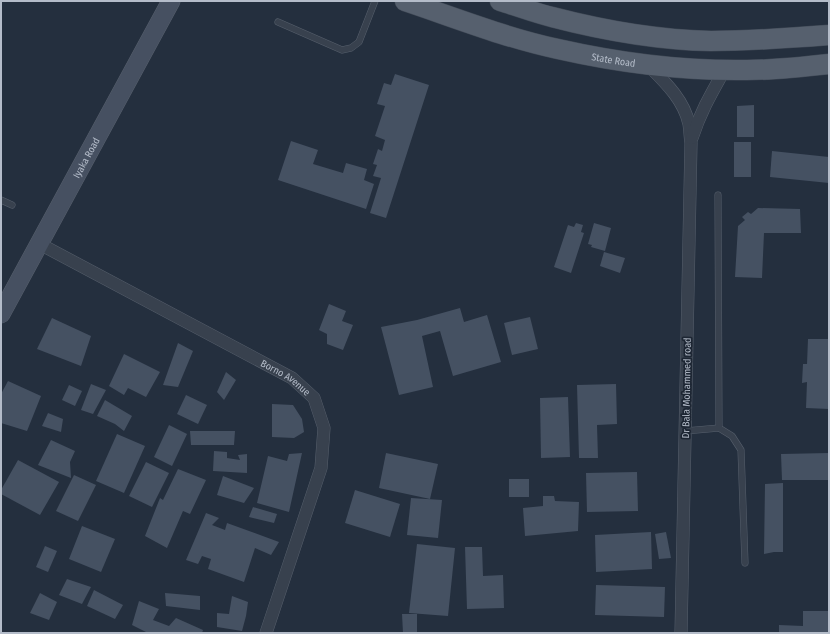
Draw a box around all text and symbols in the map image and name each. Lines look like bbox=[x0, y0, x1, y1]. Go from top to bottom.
street label: State Road bbox=[590, 51, 636, 70]
street label: Iyaka Road bbox=[71, 136, 103, 180]
street label: Dr Bala Mohammed road bbox=[680, 337, 694, 439]
street label: Borno Avenue bbox=[258, 357, 312, 399]

